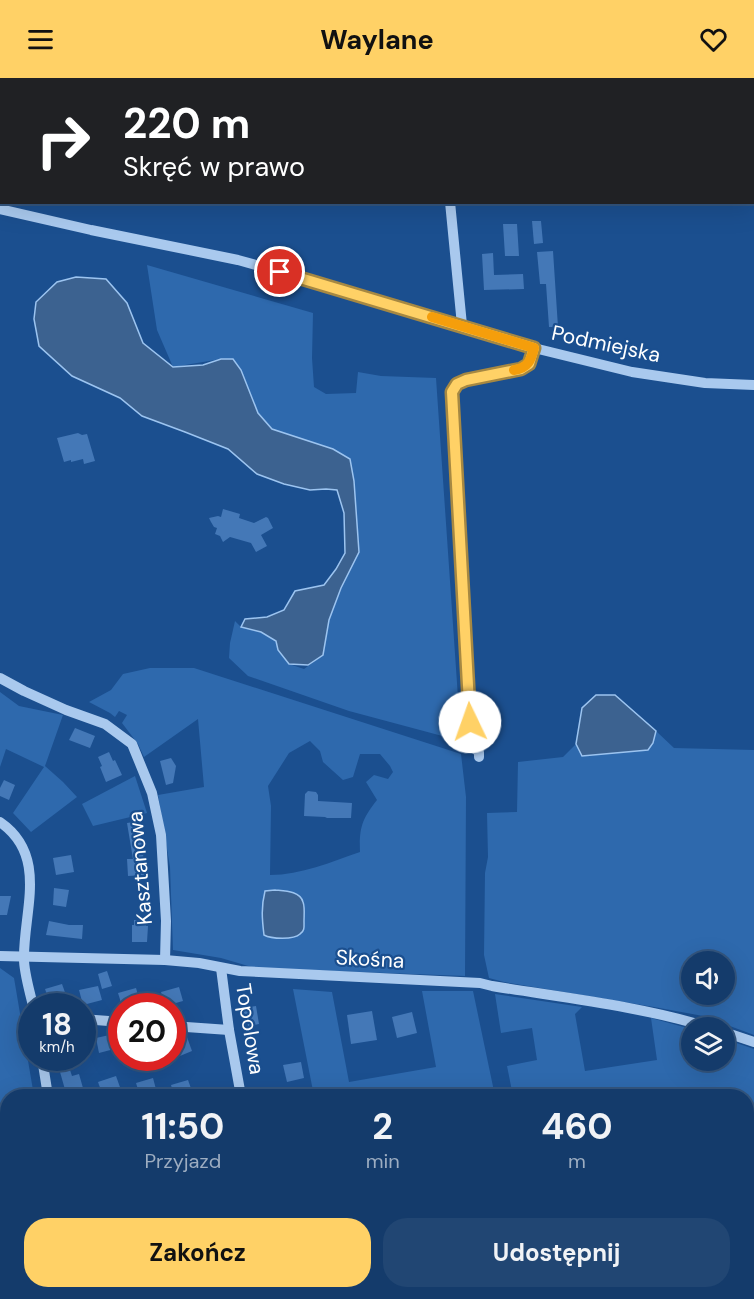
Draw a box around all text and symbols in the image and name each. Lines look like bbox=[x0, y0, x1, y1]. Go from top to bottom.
text: Waylane bbox=[320, 22, 434, 57]
icon: menu bbox=[24, 23, 57, 56]
icon: heart bbox=[697, 23, 730, 56]
text: 220 m bbox=[123, 96, 250, 151]
icon: right bbox=[24, 102, 102, 180]
text: Skręć w prawo bbox=[123, 149, 305, 184]
pin bbox=[254, 246, 305, 297]
icon: arrive bbox=[263, 255, 296, 288]
street label: Podmiejska bbox=[549, 319, 663, 369]
position arrow bbox=[438, 690, 502, 754]
street label: Kasztanowa bbox=[121, 810, 159, 926]
street label: Skośna bbox=[335, 943, 405, 975]
map controls bbox=[681, 951, 735, 1071]
button: sound bbox=[681, 951, 735, 1005]
street label: Topolowa bbox=[229, 981, 271, 1077]
speed limit sign: 20 bbox=[108, 993, 186, 1071]
text: 18 bbox=[42, 1005, 72, 1044]
button: layers bbox=[681, 1017, 735, 1071]
text: km/h bbox=[39, 1037, 75, 1057]
text: 11:50 bbox=[141, 1103, 224, 1150]
text: 2 bbox=[372, 1103, 393, 1150]
text: 460 bbox=[541, 1103, 613, 1150]
text: Przyjazd bbox=[144, 1148, 221, 1174]
text: min bbox=[366, 1148, 400, 1174]
text: m bbox=[568, 1148, 586, 1174]
button: Zakończ bbox=[24, 1218, 371, 1287]
button: Udostępnij bbox=[383, 1218, 730, 1287]

